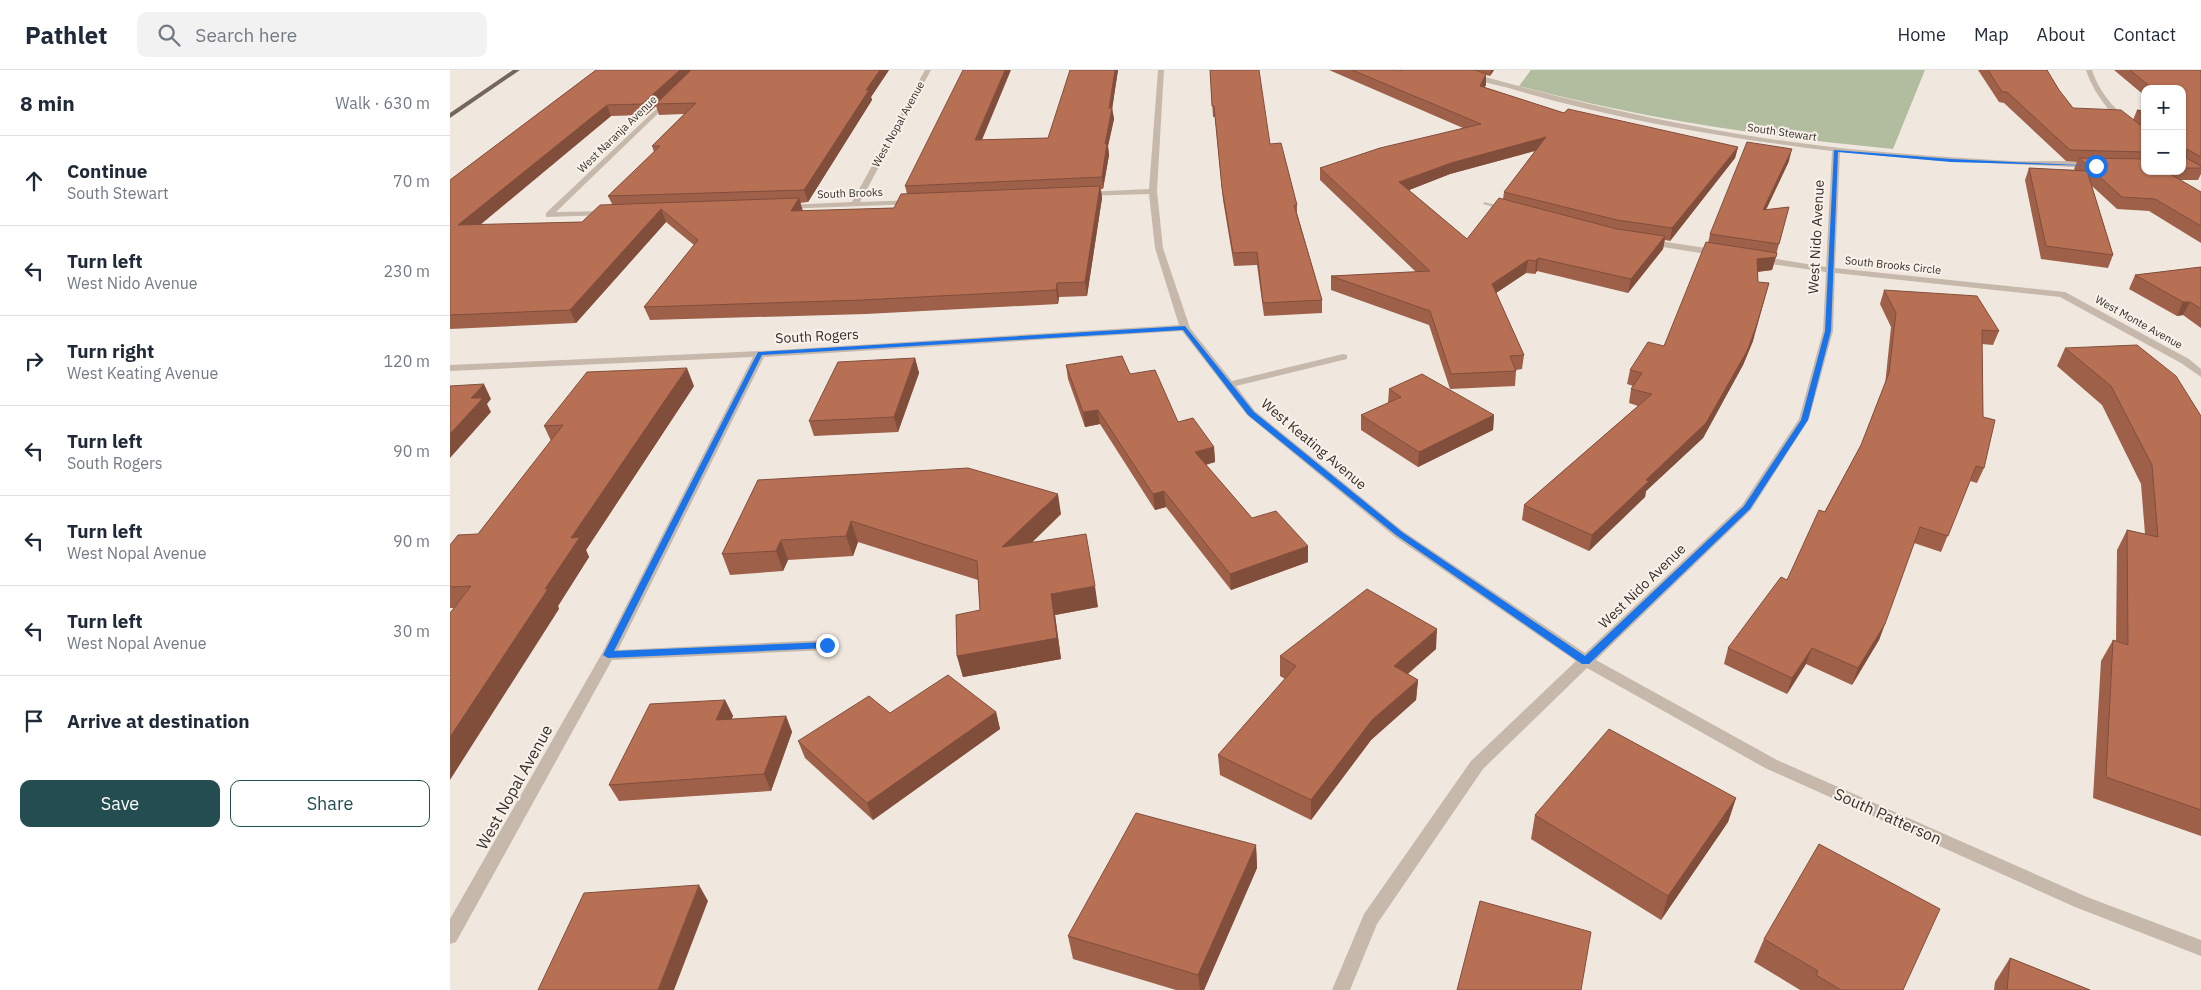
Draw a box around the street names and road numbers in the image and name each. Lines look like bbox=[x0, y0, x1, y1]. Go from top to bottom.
street label: West Nopal Avenue bbox=[869, 79, 927, 169]
street label: West Naranja Avenue bbox=[574, 92, 660, 176]
street label: South Stewart bbox=[1746, 120, 1818, 144]
street label: West Nido Avenue bbox=[1804, 179, 1828, 295]
street label: South Brooks bbox=[817, 185, 883, 201]
street label: South Brooks Circle bbox=[1844, 253, 1942, 277]
street label: West Monte Avenue bbox=[2093, 292, 2185, 352]
street label: South Rogers bbox=[775, 325, 859, 347]
street label: West Keating Avenue bbox=[1258, 395, 1371, 494]
street label: West Nido Avenue bbox=[1595, 540, 1690, 632]
street label: West Nopal Avenue bbox=[471, 721, 557, 853]
street label: South Patterson bbox=[1831, 783, 1945, 849]

